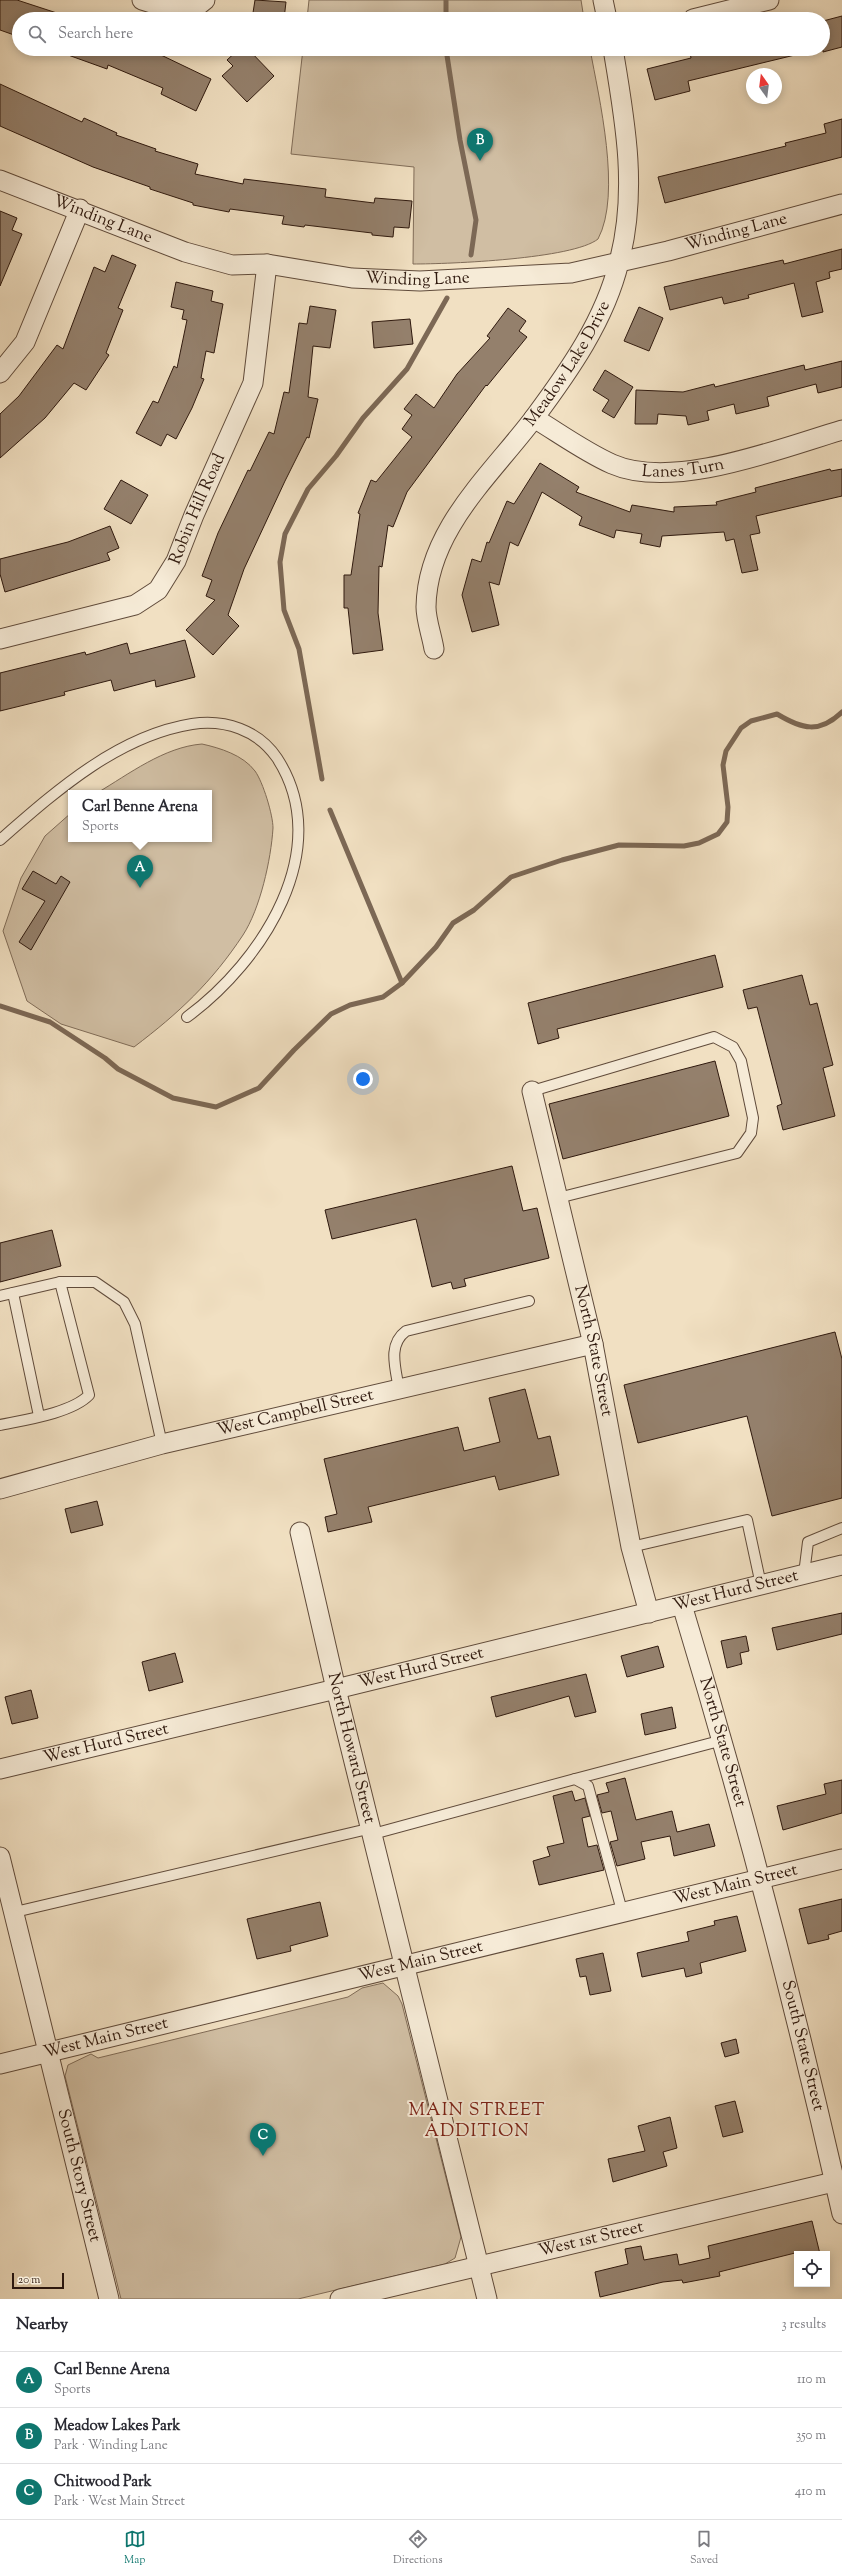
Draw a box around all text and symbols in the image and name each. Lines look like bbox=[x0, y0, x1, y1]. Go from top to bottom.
search box bbox=[12, 12, 830, 56]
icon: search bbox=[26, 23, 48, 45]
text: Search here bbox=[58, 24, 133, 45]
north arrow bbox=[746, 68, 782, 104]
pin: B bbox=[467, 128, 493, 161]
street label: Winding Lane bbox=[49, 190, 156, 250]
street label: Winding Lane bbox=[683, 207, 790, 258]
street label: Winding Lane bbox=[365, 266, 471, 293]
street label: Meadow Lake Drive bbox=[519, 297, 617, 432]
street label: Robin Hill Road bbox=[164, 450, 232, 568]
street label: Lanes Turn bbox=[641, 453, 727, 485]
popup bbox=[68, 790, 212, 842]
text: Carl Benne Arena bbox=[82, 797, 198, 818]
text: Sports bbox=[82, 818, 119, 836]
pin: A bbox=[127, 855, 153, 888]
your location bbox=[353, 1069, 373, 1089]
street label: North State Street bbox=[567, 1283, 618, 1419]
street label: West Campbell Street bbox=[215, 1383, 376, 1443]
street label: West Hurd Street bbox=[671, 1564, 801, 1618]
street label: West Hurd Street bbox=[356, 1641, 486, 1695]
street label: North Howard Street bbox=[321, 1670, 381, 1826]
street label: North State Street bbox=[692, 1675, 752, 1810]
street label: West Hurd Street bbox=[41, 1717, 171, 1770]
street label: West Main Street bbox=[671, 1858, 800, 1912]
street label: West Main Street bbox=[356, 1935, 486, 1988]
street label: South State Street bbox=[775, 1978, 830, 2114]
street label: West Main Street bbox=[41, 2011, 171, 2065]
district label: MAIN STREET ADDITION bbox=[409, 2098, 545, 2145]
street label: South Story Street bbox=[51, 2106, 107, 2245]
pin: C bbox=[250, 2123, 276, 2156]
street label: West 1st Street bbox=[536, 2215, 646, 2264]
map controls bbox=[794, 2251, 830, 2287]
button: locate bbox=[794, 2251, 830, 2287]
scale bar bbox=[12, 2271, 64, 2290]
text: 20 m bbox=[18, 2272, 40, 2288]
text: Nearby bbox=[16, 2313, 68, 2337]
text: 3 results bbox=[781, 2316, 826, 2334]
text: Carl Benne Arena bbox=[54, 2360, 170, 2381]
text: A bbox=[24, 2371, 34, 2389]
text: 110 m bbox=[797, 2371, 826, 2389]
text: Sports bbox=[54, 2381, 91, 2399]
text: Meadow Lakes Park bbox=[54, 2416, 180, 2437]
text: B bbox=[25, 2427, 33, 2445]
text: 350 m bbox=[796, 2427, 826, 2445]
text: Park · Winding Lane bbox=[54, 2437, 168, 2455]
text: Chitwood Park bbox=[54, 2472, 152, 2493]
text: C bbox=[24, 2483, 34, 2501]
text: 410 m bbox=[795, 2483, 826, 2501]
text: Park · West Main Street bbox=[54, 2493, 185, 2511]
tab: Map bbox=[124, 2528, 146, 2568]
tab: Directions bbox=[393, 2528, 443, 2568]
tab: Saved bbox=[690, 2528, 718, 2568]

